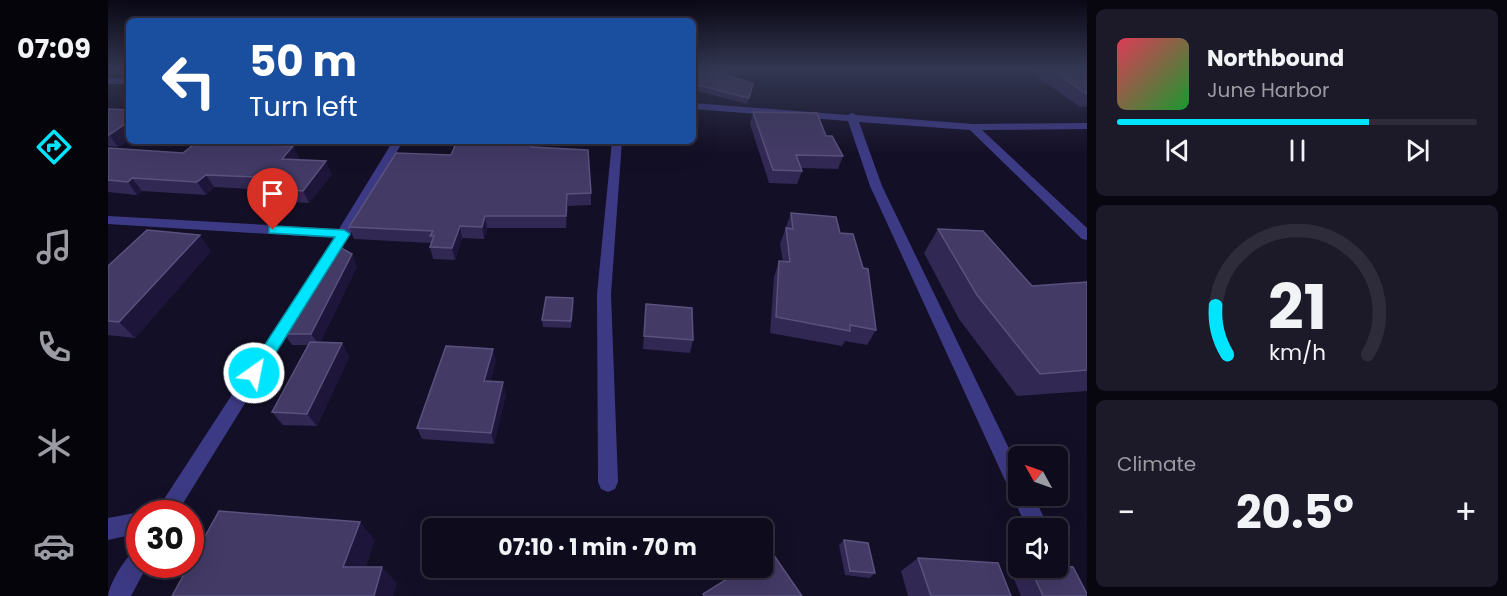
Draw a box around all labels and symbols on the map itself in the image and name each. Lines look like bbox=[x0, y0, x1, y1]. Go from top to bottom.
pin bbox=[247, 168, 298, 230]
position arrow bbox=[222, 341, 286, 405]
north arrow bbox=[1008, 446, 1068, 506]
speed limit sign: 30 bbox=[126, 500, 204, 578]

